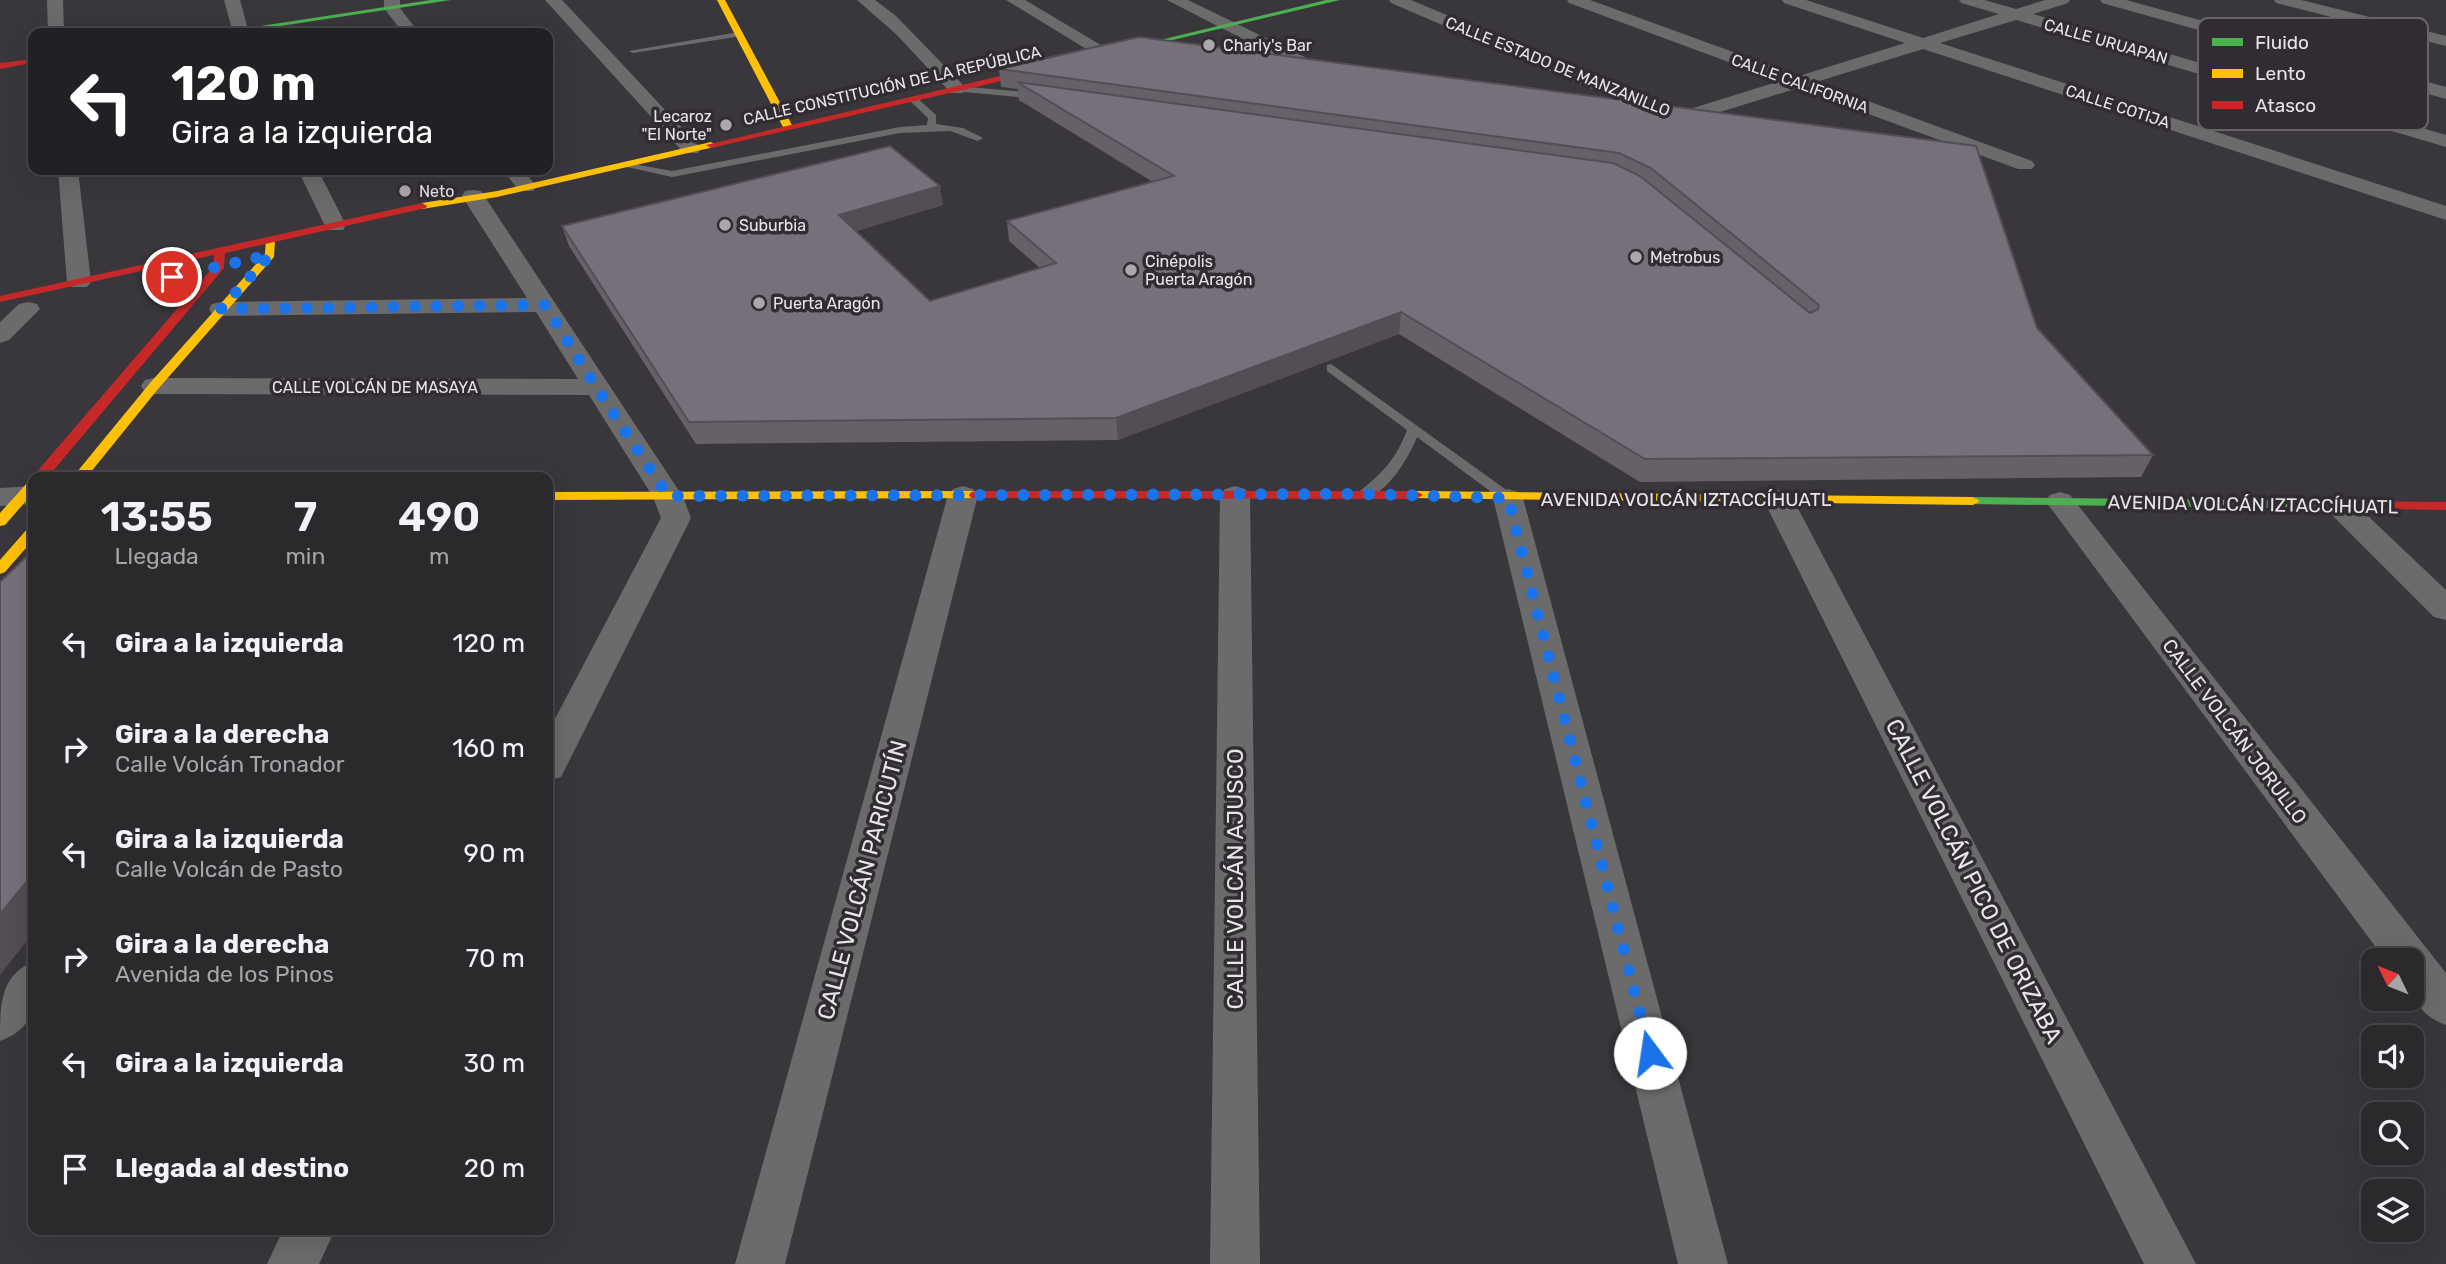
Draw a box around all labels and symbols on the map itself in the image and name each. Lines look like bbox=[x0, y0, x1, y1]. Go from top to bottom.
street label: CALLE ESTADO DE MANZANILLO bbox=[1443, 13, 1673, 120]
street label: CALLE URUAPAN bbox=[2042, 15, 2170, 68]
legend bbox=[2198, 18, 2428, 130]
text: Fluido bbox=[2255, 31, 2309, 54]
place label: Charly's Bar bbox=[1223, 36, 1312, 55]
marker: Charly's Bar bbox=[1201, 37, 1217, 53]
street label: CALLE CONSTITUCIÓN DE LA REPÚBLICA bbox=[741, 41, 1043, 129]
street label: CALLE CALIFORNIA bbox=[1729, 50, 1871, 117]
text: Lento bbox=[2255, 62, 2306, 85]
street label: CALLE COTIJA bbox=[2063, 81, 2173, 132]
text: Atasco bbox=[2255, 94, 2316, 117]
place label: Lecaroz "El Norte" bbox=[641, 107, 712, 144]
marker: Lecaroz "El Norte" bbox=[718, 117, 734, 133]
place label: Neto bbox=[419, 182, 454, 201]
marker: Neto bbox=[397, 183, 413, 199]
place label: Suburbia bbox=[739, 216, 806, 235]
marker: Suburbia bbox=[717, 217, 733, 233]
pin bbox=[142, 247, 202, 307]
place label: Metrobus bbox=[1650, 248, 1720, 267]
marker: Metrobus bbox=[1628, 249, 1644, 265]
place label: Cinépolis Puerta Aragón bbox=[1145, 252, 1252, 289]
marker: Cinépolis Puerta Aragón bbox=[1123, 262, 1139, 278]
place label: Puerta Aragón bbox=[773, 294, 880, 313]
marker: Puerta Aragón bbox=[751, 295, 767, 311]
street label: CALLE VOLCÁN DE MASAYA bbox=[272, 378, 478, 397]
street label: AVENIDA VOLCÁN IZTACCÍHUATL bbox=[1541, 488, 1832, 511]
street label: AVENIDA VOLCÁN IZTACCÍHUATL bbox=[2107, 490, 2399, 519]
street label: CALLE VOLCÁN JORULLO bbox=[2158, 634, 2312, 828]
street label: CALLE VOLCÁN PICO DE ORIZABA bbox=[1880, 714, 2068, 1048]
street label: CALLE VOLCÁN PARICUTÍN bbox=[811, 737, 913, 1023]
street label: CALLE VOLCÁN AJUSCO bbox=[1221, 749, 1249, 1010]
north arrow bbox=[2361, 948, 2424, 1012]
position arrow bbox=[1613, 1016, 1687, 1090]

